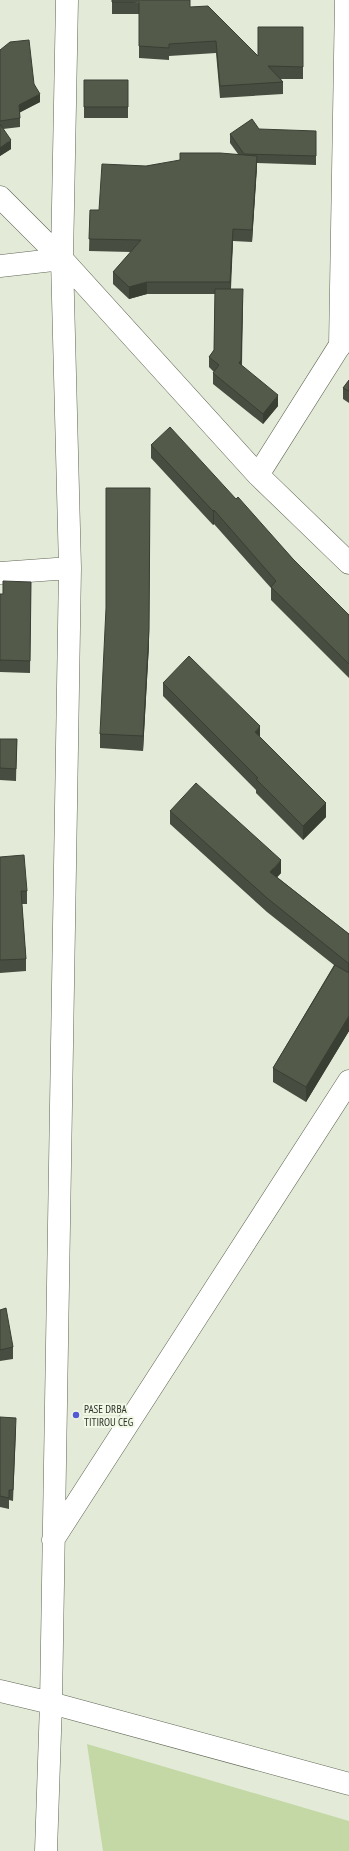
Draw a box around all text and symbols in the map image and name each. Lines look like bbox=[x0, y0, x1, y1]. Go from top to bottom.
place label: PASE DRBA TITIROU CEG bbox=[84, 1402, 133, 1429]
marker: PASE DRBA TITIROU CEG bbox=[71, 1410, 81, 1420]

